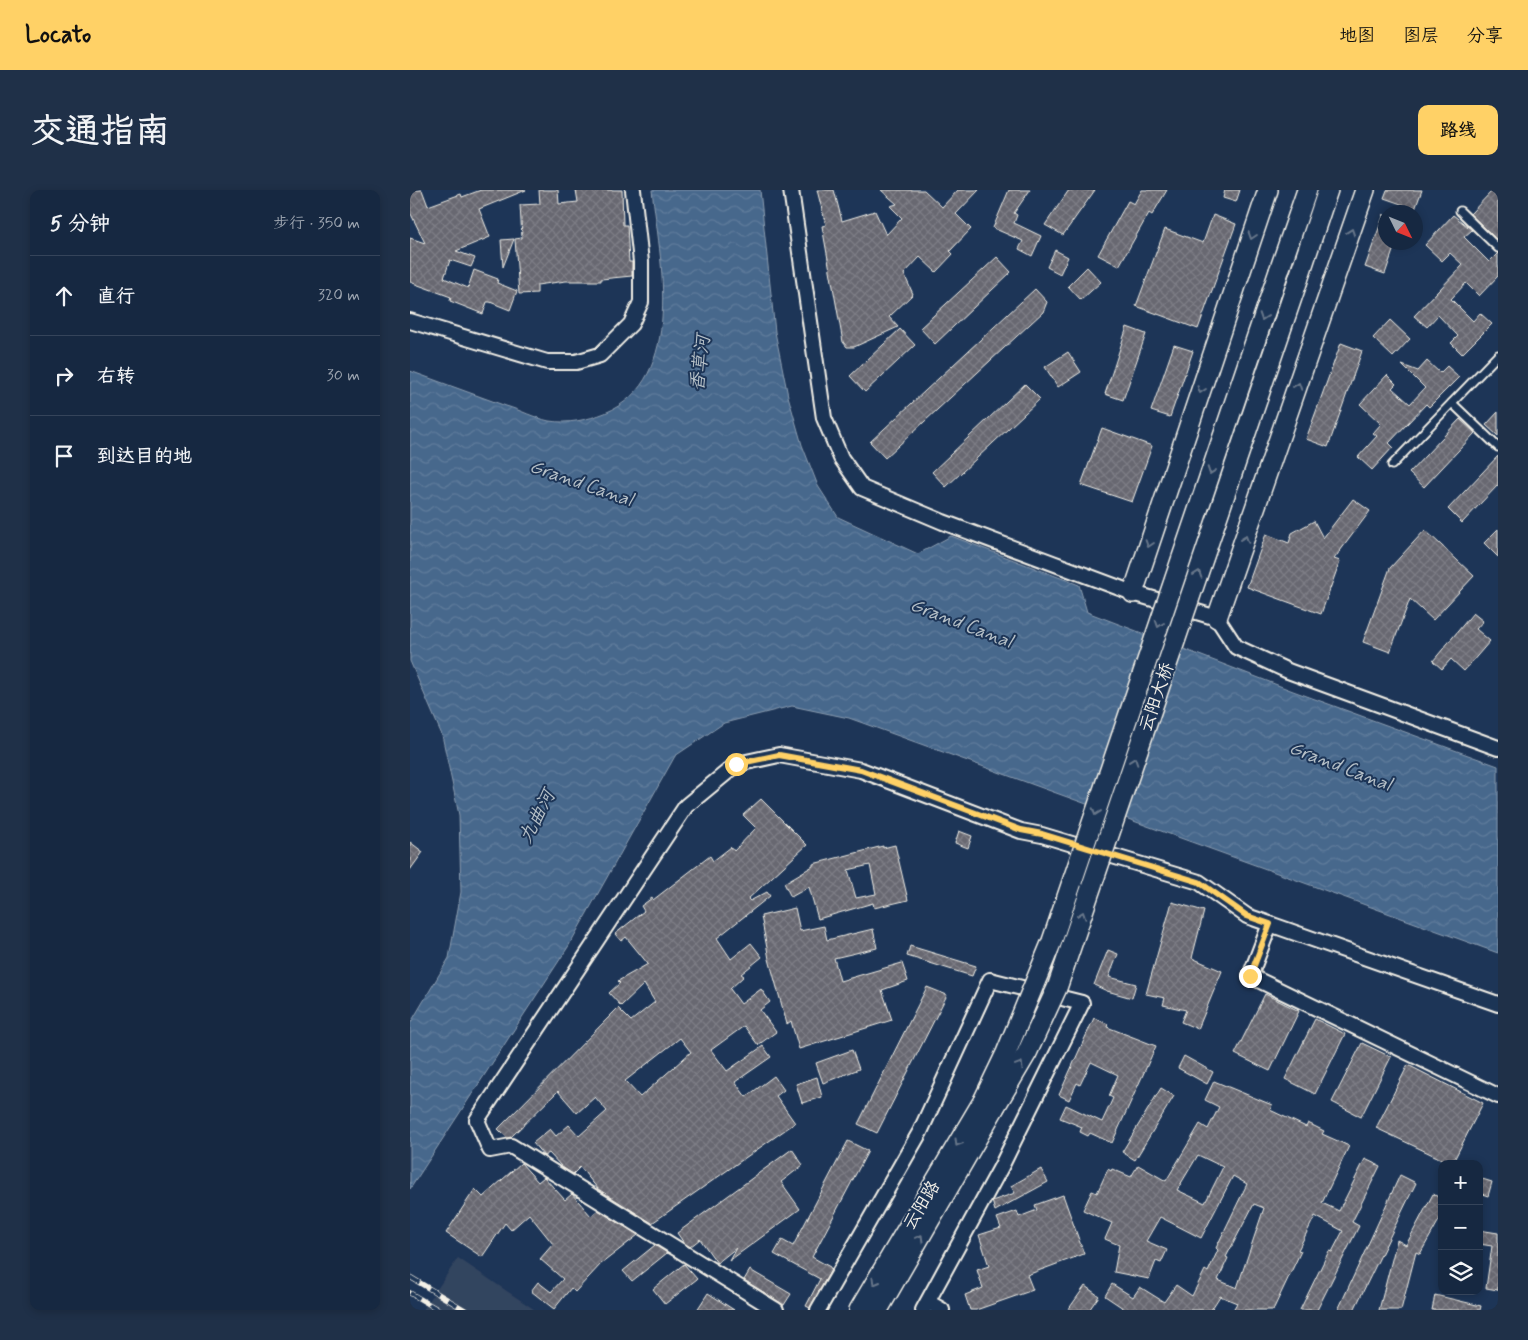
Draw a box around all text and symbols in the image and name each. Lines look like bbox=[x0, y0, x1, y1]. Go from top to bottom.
text: Locato bbox=[25, 20, 91, 51]
text: 地图 bbox=[1339, 24, 1375, 48]
text: 图层 bbox=[1403, 24, 1439, 48]
text: 分享 bbox=[1467, 24, 1503, 48]
button: 路线 bbox=[1418, 105, 1498, 155]
text: 交通指南 bbox=[30, 109, 170, 155]
north arrow bbox=[1378, 205, 1423, 250]
text: 5 分钟 bbox=[50, 210, 110, 238]
text: 步行 · 350 m bbox=[273, 213, 360, 234]
one-way arrow bbox=[1345, 228, 1355, 237]
one-way arrow bbox=[1248, 231, 1258, 240]
icon: ahead bbox=[50, 282, 78, 310]
text: 直行 bbox=[97, 284, 135, 309]
text: 320 m bbox=[318, 285, 360, 306]
one-way arrow bbox=[1259, 312, 1269, 320]
water label: 香草河 bbox=[685, 330, 717, 393]
icon: right bbox=[50, 362, 78, 390]
text: 右转 bbox=[97, 364, 135, 389]
text: 30 m bbox=[327, 365, 360, 386]
one-way arrow bbox=[1292, 382, 1302, 390]
one-way arrow bbox=[1197, 386, 1207, 394]
icon: arrive bbox=[50, 442, 78, 470]
text: 到达目的地 bbox=[97, 444, 192, 469]
water label: Grand Canal bbox=[526, 454, 638, 513]
one-way arrow bbox=[1207, 466, 1217, 474]
one-way arrow bbox=[1239, 536, 1249, 544]
one-way arrow bbox=[1145, 540, 1155, 548]
one-way arrow bbox=[1192, 570, 1202, 579]
water label: Grand Canal bbox=[907, 592, 1018, 655]
one-way arrow bbox=[1154, 620, 1164, 628]
street label: 云阳大桥 bbox=[1134, 659, 1180, 735]
water label: Grand Canal bbox=[1286, 735, 1397, 798]
route start bbox=[725, 753, 748, 776]
one-way arrow bbox=[1128, 757, 1138, 766]
water label: 九曲河 bbox=[513, 783, 563, 848]
one-way arrow bbox=[1091, 807, 1101, 815]
one-way arrow bbox=[1076, 911, 1086, 919]
route end bbox=[1239, 965, 1262, 988]
one-way arrow bbox=[1014, 1061, 1024, 1070]
one-way arrow bbox=[955, 1137, 965, 1146]
map controls bbox=[1438, 1160, 1483, 1295]
button: + bbox=[1438, 1160, 1483, 1205]
street label: 云阳路 bbox=[898, 1176, 946, 1235]
button: − bbox=[1438, 1205, 1483, 1250]
one-way arrow bbox=[913, 1234, 923, 1243]
button: layers bbox=[1438, 1250, 1483, 1295]
one-way arrow bbox=[871, 1277, 881, 1286]

